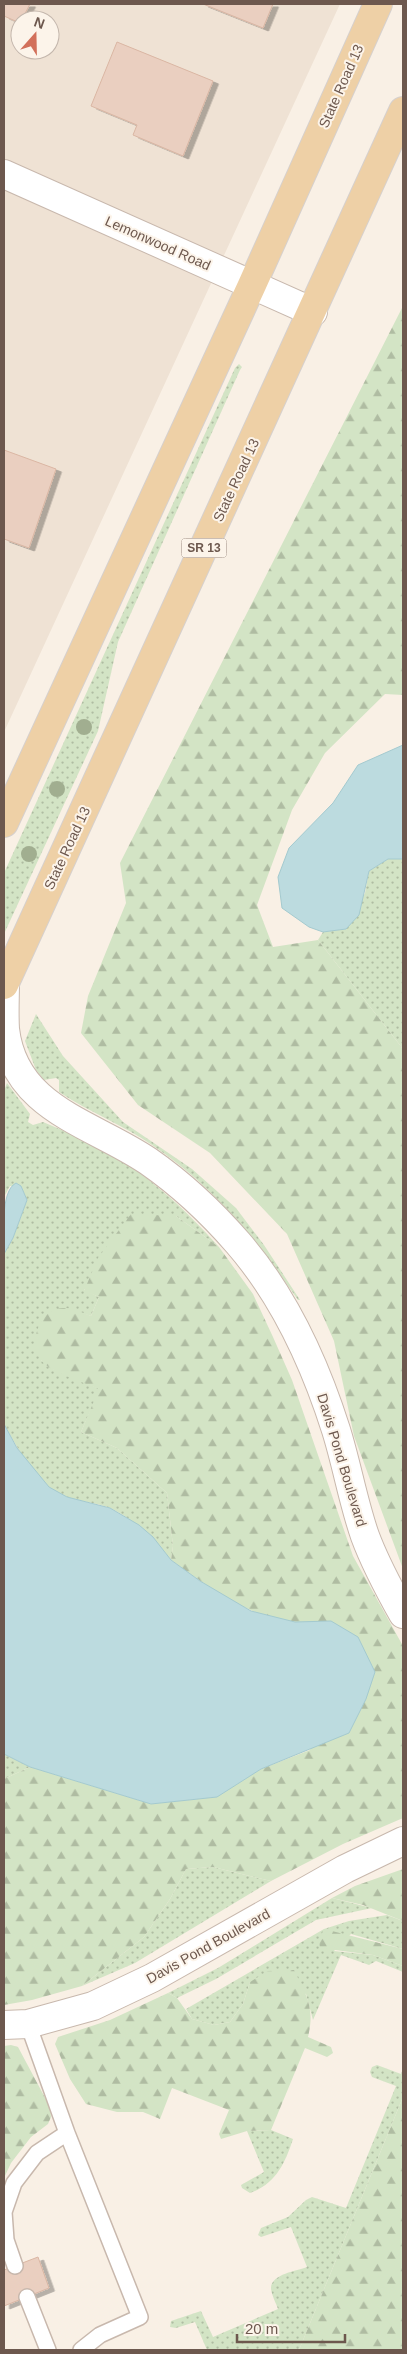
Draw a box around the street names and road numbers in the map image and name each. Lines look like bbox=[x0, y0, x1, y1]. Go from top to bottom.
street label: State Road 13 bbox=[315, 42, 367, 130]
street label: Lemonwood Road bbox=[103, 213, 213, 273]
street label: State Road 13 bbox=[210, 436, 262, 524]
road number: SR 13 bbox=[182, 538, 226, 558]
street label: State Road 13 bbox=[41, 804, 93, 892]
street label: Davis Pond Boulevard bbox=[314, 1391, 370, 1529]
street label: Davis Pond Boulevard bbox=[144, 1905, 272, 1987]

